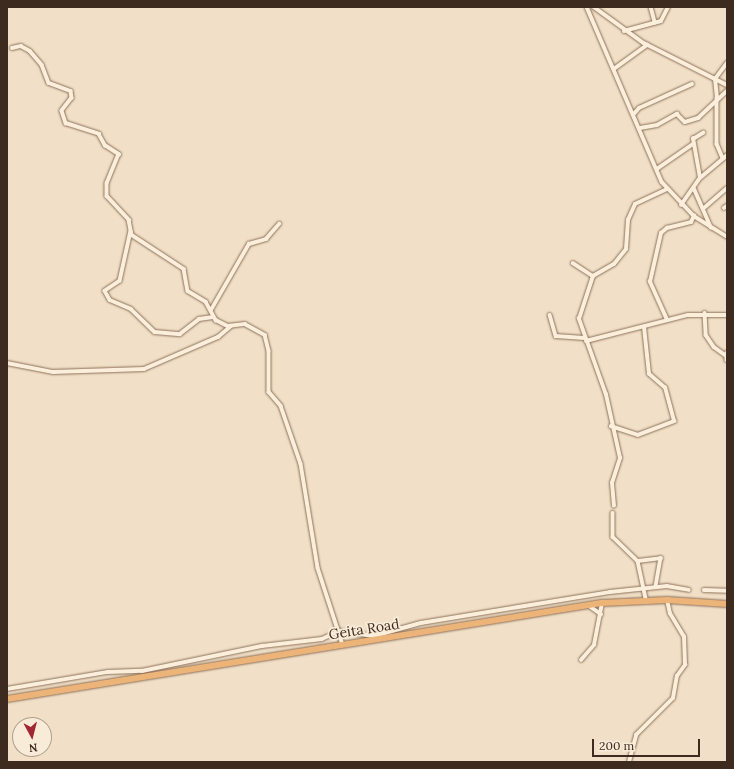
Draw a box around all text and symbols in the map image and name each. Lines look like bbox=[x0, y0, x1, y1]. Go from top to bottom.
street label: Geita Road bbox=[328, 615, 400, 643]
north arrow bbox=[12, 717, 52, 757]
scale bar bbox=[594, 731, 702, 757]
text: 200 m bbox=[599, 738, 634, 753]
text: N bbox=[28, 740, 38, 755]

